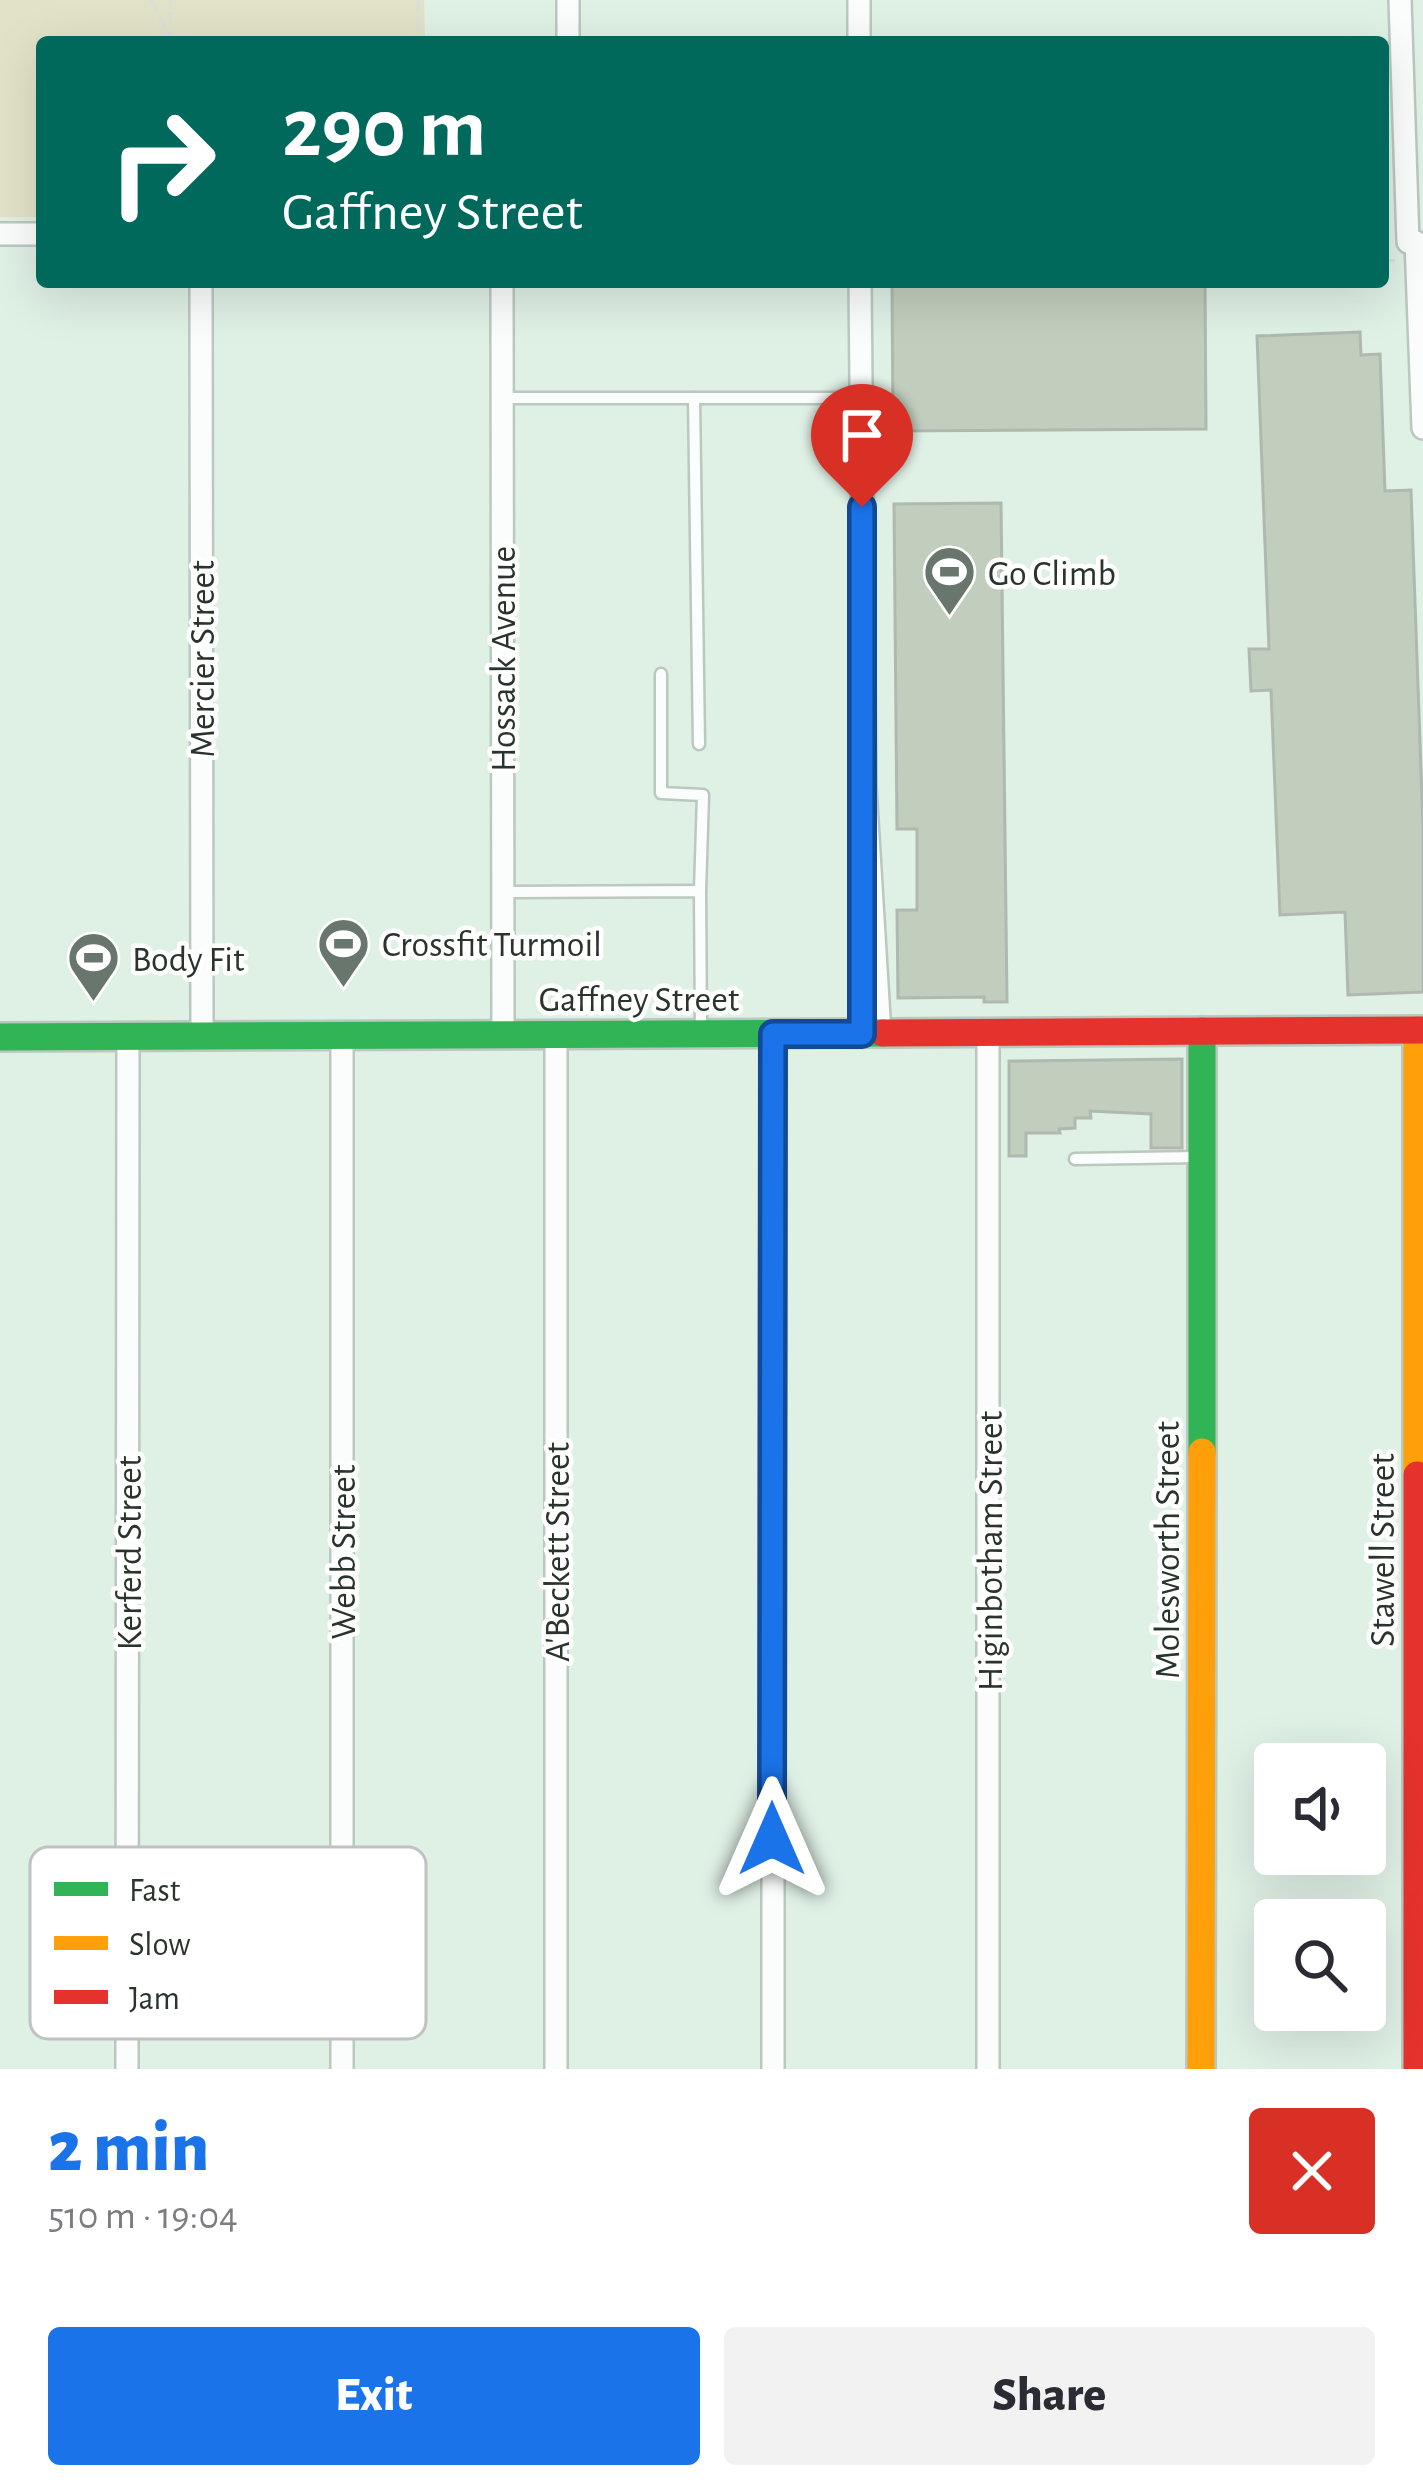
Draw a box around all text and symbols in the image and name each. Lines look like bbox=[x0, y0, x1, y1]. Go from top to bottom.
icon: right bbox=[84, 84, 240, 240]
text: 290 m bbox=[282, 88, 486, 172]
text: Gaffney Street bbox=[282, 186, 583, 240]
pin bbox=[811, 384, 913, 507]
icon: arrive bbox=[829, 402, 895, 468]
sports icon: Go Climb bbox=[921, 544, 977, 618]
street label: Hossack Avenue bbox=[486, 546, 522, 772]
place label: Go Climb bbox=[988, 556, 1116, 592]
street label: Mercier Street bbox=[185, 560, 221, 758]
sports icon: Crossfit Turmoil bbox=[315, 915, 371, 989]
place label: Crossfit Turmoil bbox=[382, 927, 602, 963]
sports icon: Body Fit bbox=[65, 930, 121, 1004]
place label: Body Fit bbox=[132, 942, 245, 978]
street label: Gaffney Street bbox=[539, 982, 740, 1018]
street label: Higinbotham Street bbox=[973, 1410, 1009, 1691]
street label: Molesworth Street bbox=[1150, 1421, 1186, 1679]
street label: A'Beckett Street bbox=[540, 1441, 576, 1662]
street label: Stawell Street bbox=[1365, 1453, 1401, 1647]
street label: Kerferd Street bbox=[112, 1455, 148, 1650]
street label: Webb Street bbox=[326, 1464, 362, 1639]
map controls bbox=[1254, 1743, 1386, 2031]
button: sound bbox=[1254, 1743, 1386, 1875]
position arrow bbox=[709, 1776, 835, 1902]
legend bbox=[30, 1847, 426, 2039]
text: Fast bbox=[129, 1875, 181, 1908]
button: search bbox=[1254, 1899, 1386, 2031]
text: Slow bbox=[129, 1929, 190, 1962]
text: Jam bbox=[129, 1983, 180, 2016]
button: close bbox=[1249, 2108, 1375, 2234]
text: 2 min bbox=[48, 2112, 209, 2184]
text: 510 m · 19:04 bbox=[48, 2197, 238, 2236]
button: Exit bbox=[48, 2327, 700, 2465]
button: Share bbox=[724, 2327, 1375, 2465]

